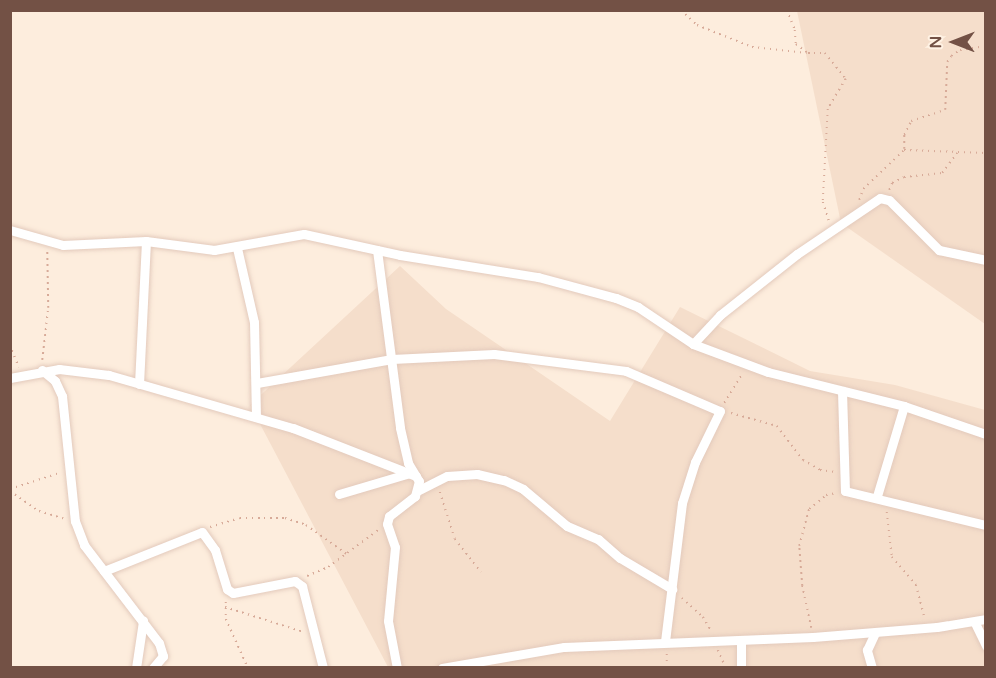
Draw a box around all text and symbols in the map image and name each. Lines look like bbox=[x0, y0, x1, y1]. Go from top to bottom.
north arrow bbox=[924, 12, 984, 72]
text: N bbox=[926, 36, 946, 48]

